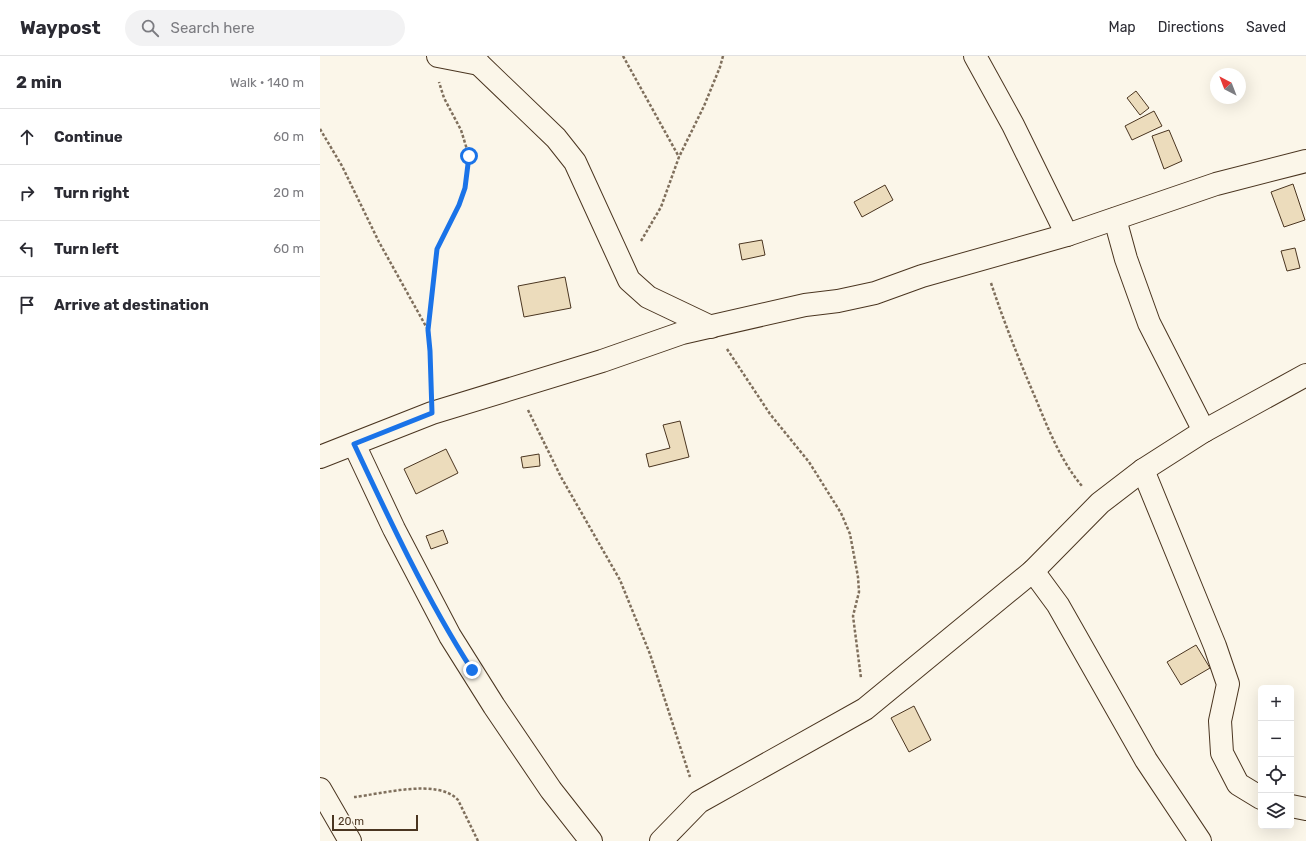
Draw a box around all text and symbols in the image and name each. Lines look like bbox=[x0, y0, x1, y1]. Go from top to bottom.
search box bbox=[125, 10, 405, 46]
text: Waypost bbox=[20, 16, 101, 39]
icon: search bbox=[139, 17, 161, 39]
text: Search here bbox=[171, 19, 255, 37]
text: Map bbox=[1109, 19, 1136, 36]
text: Directions bbox=[1158, 19, 1224, 36]
text: Saved bbox=[1246, 19, 1286, 36]
north arrow bbox=[1210, 68, 1246, 104]
text: 2 min bbox=[16, 72, 62, 92]
text: Walk · 140 m bbox=[230, 75, 304, 90]
icon: ahead bbox=[16, 126, 38, 148]
text: Continue bbox=[54, 128, 123, 146]
text: 60 m bbox=[273, 129, 304, 144]
route start bbox=[460, 147, 478, 165]
icon: right bbox=[16, 182, 38, 204]
text: Turn right bbox=[54, 184, 129, 202]
text: 20 m bbox=[273, 185, 304, 200]
icon: left bbox=[16, 238, 38, 260]
text: Turn left bbox=[54, 240, 119, 258]
text: 60 m bbox=[273, 241, 304, 256]
icon: arrive bbox=[16, 294, 38, 316]
text: Arrive at destination bbox=[54, 296, 209, 314]
route end bbox=[463, 661, 481, 679]
map controls bbox=[1258, 685, 1294, 829]
button: + bbox=[1258, 685, 1294, 721]
button: − bbox=[1258, 721, 1294, 757]
button: locate bbox=[1258, 757, 1294, 793]
button: layers bbox=[1258, 793, 1294, 829]
scale bar bbox=[332, 813, 418, 832]
text: 20 m bbox=[338, 815, 364, 828]

